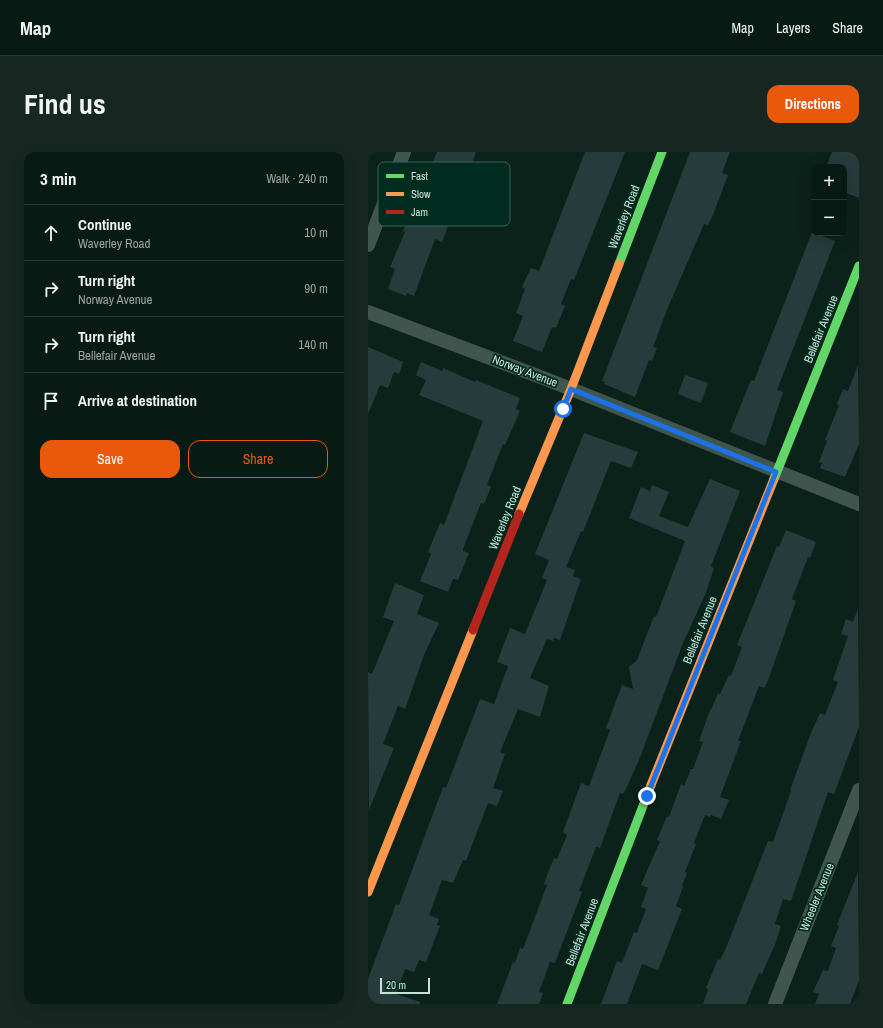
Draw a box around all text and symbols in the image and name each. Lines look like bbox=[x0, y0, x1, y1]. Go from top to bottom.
text: Map bbox=[20, 15, 51, 41]
text: Map bbox=[732, 19, 754, 37]
text: Layers bbox=[776, 19, 810, 37]
text: Share bbox=[832, 19, 863, 37]
text: Find us bbox=[24, 85, 106, 123]
button: Directions bbox=[767, 85, 859, 123]
legend bbox=[378, 162, 510, 226]
map controls bbox=[811, 164, 847, 236]
button: + bbox=[811, 164, 847, 200]
text: 3 min bbox=[40, 167, 76, 190]
text: Fast bbox=[411, 169, 429, 183]
text: Walk · 240 m bbox=[266, 170, 328, 187]
street label: Waverley Road bbox=[605, 183, 643, 251]
text: Slow bbox=[411, 187, 431, 201]
button: − bbox=[811, 200, 847, 236]
text: Jam bbox=[411, 205, 428, 219]
text: Continue bbox=[78, 214, 131, 235]
icon: ahead bbox=[40, 222, 62, 244]
text: 10 m bbox=[304, 224, 328, 241]
text: Waverley Road bbox=[78, 235, 150, 252]
text: Turn right bbox=[78, 270, 135, 291]
icon: right bbox=[40, 278, 62, 300]
text: 90 m bbox=[304, 280, 328, 297]
text: Norway Avenue bbox=[78, 291, 152, 308]
street label: Bellefair Avenue bbox=[800, 293, 842, 365]
text: Turn right bbox=[78, 326, 135, 347]
icon: right bbox=[40, 334, 62, 356]
text: 140 m bbox=[298, 336, 328, 353]
text: Bellefair Avenue bbox=[78, 347, 155, 364]
street label: Norway Avenue bbox=[490, 351, 560, 391]
icon: arrive bbox=[40, 390, 62, 412]
text: Arrive at destination bbox=[78, 390, 197, 411]
route start bbox=[554, 400, 572, 418]
button: Save bbox=[40, 440, 180, 478]
button: Share bbox=[188, 440, 328, 478]
street label: Waverley Road bbox=[485, 484, 525, 552]
street label: Bellefair Avenue bbox=[679, 594, 721, 666]
route end bbox=[638, 787, 656, 805]
street label: Wheeler Avenue bbox=[796, 861, 838, 933]
street label: Bellefair Avenue bbox=[562, 896, 602, 968]
scale bar bbox=[380, 976, 430, 995]
text: 20 m bbox=[386, 978, 406, 992]

